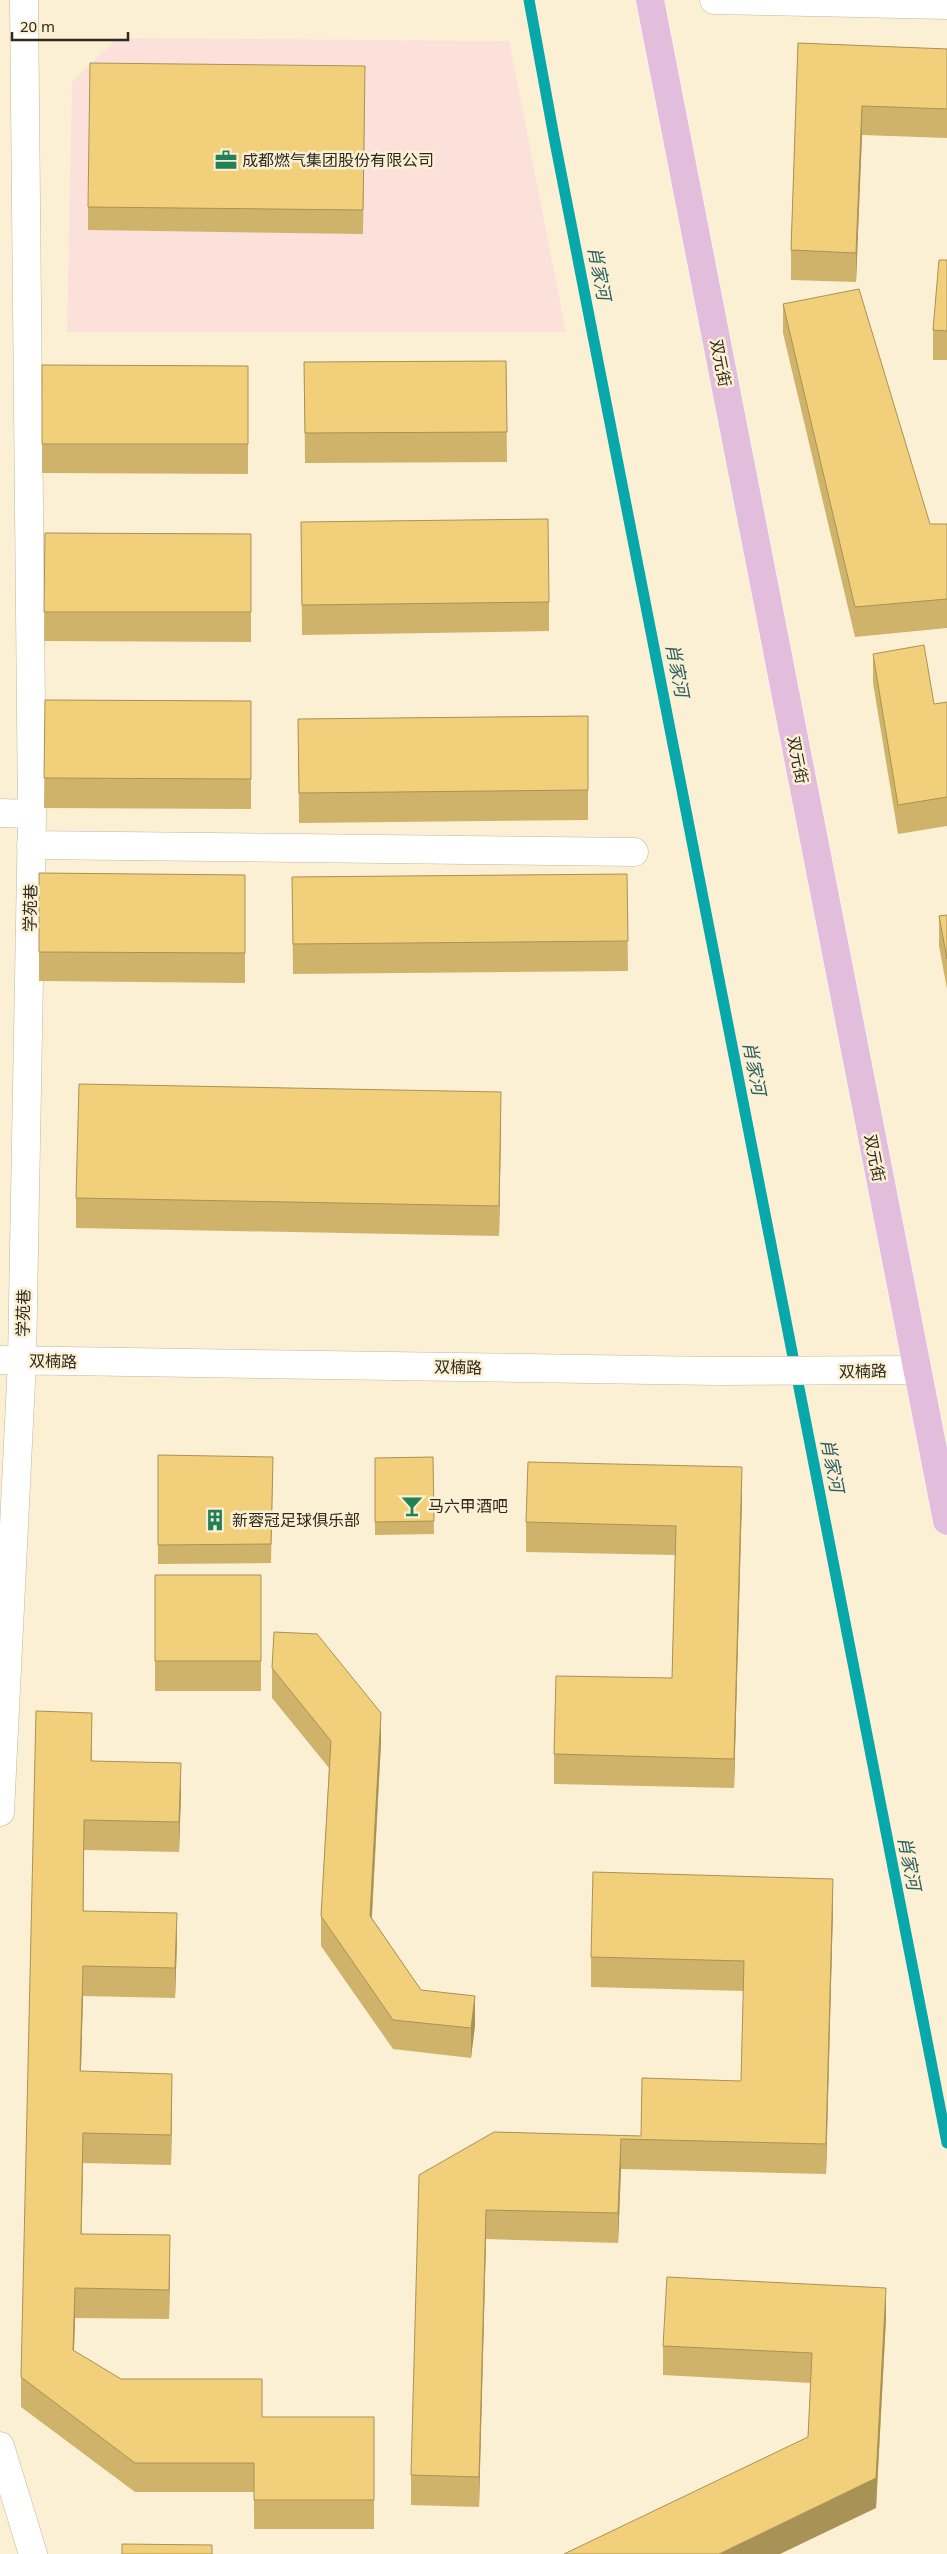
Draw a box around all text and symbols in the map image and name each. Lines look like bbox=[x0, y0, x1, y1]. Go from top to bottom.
scale bar bbox=[12, 10, 129, 42]
text: 20 m bbox=[20, 16, 55, 36]
office icon: 成都燃气集团股份有限公司 bbox=[213, 147, 239, 173]
place label: 成都燃气集团股份有限公司 bbox=[242, 149, 434, 171]
water label: 肖家河 bbox=[583, 244, 618, 305]
street label: 双元街 bbox=[706, 337, 736, 389]
water label: 肖家河 bbox=[661, 641, 696, 702]
street label: 双元街 bbox=[783, 734, 813, 786]
street label: 学苑巷 bbox=[19, 884, 41, 932]
water label: 肖家河 bbox=[738, 1039, 773, 1100]
street label: 双元街 bbox=[860, 1132, 890, 1184]
street label: 学苑巷 bbox=[12, 1289, 34, 1337]
street label: 双楠路 bbox=[29, 1350, 77, 1372]
street label: 双楠路 bbox=[434, 1356, 482, 1378]
street label: 双楠路 bbox=[839, 1360, 887, 1382]
water label: 肖家河 bbox=[816, 1436, 851, 1497]
bar icon: 马六甲酒吧 bbox=[399, 1493, 425, 1519]
place label: 马六甲酒吧 bbox=[428, 1495, 508, 1517]
building icon: 新蓉冠足球俱乐部 bbox=[202, 1507, 228, 1533]
place label: 新蓉冠足球俱乐部 bbox=[232, 1509, 360, 1531]
water label: 肖家河 bbox=[893, 1834, 928, 1895]

